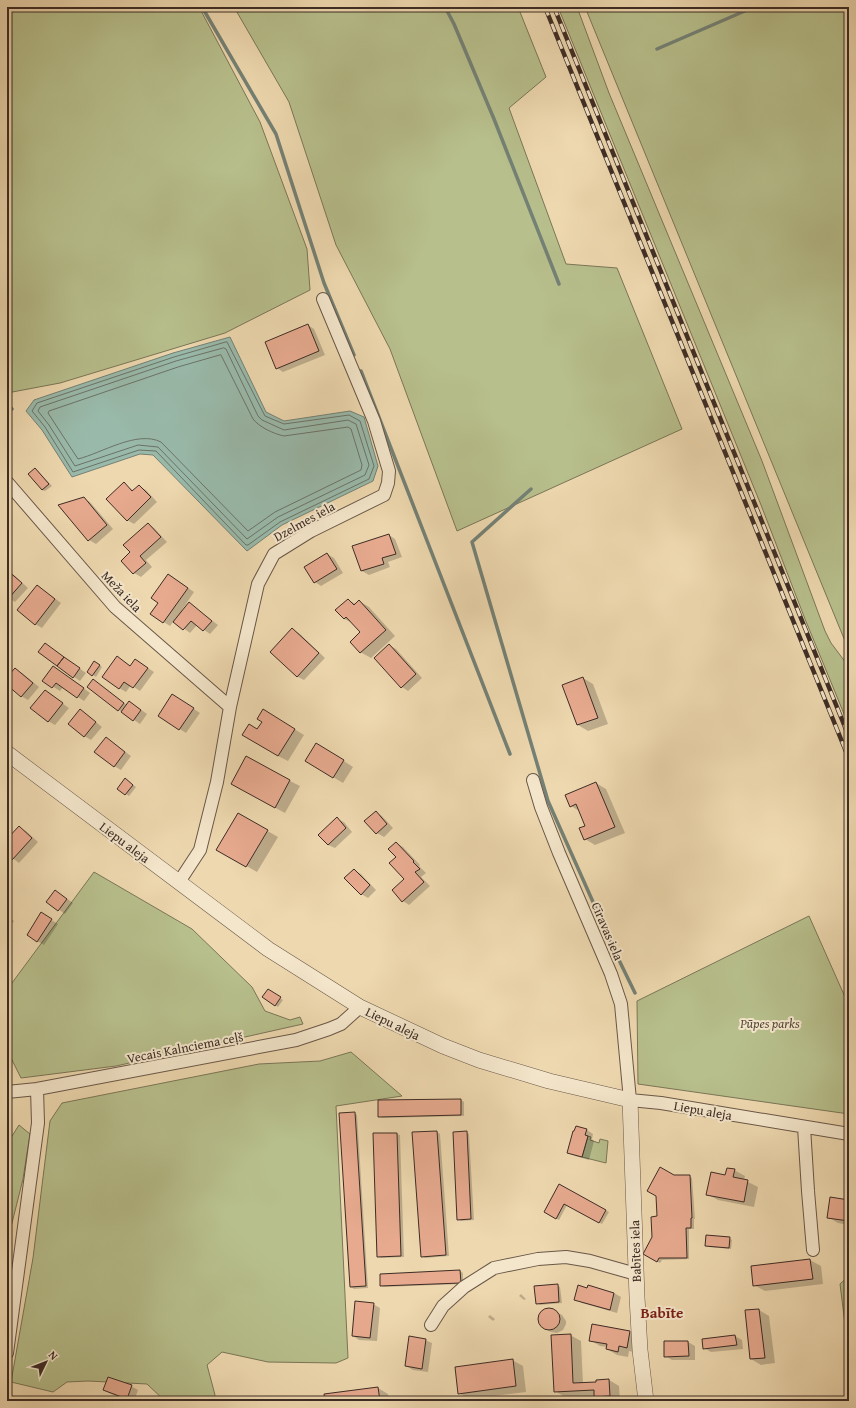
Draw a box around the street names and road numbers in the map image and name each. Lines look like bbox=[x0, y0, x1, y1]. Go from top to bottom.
street label: Dzelmes iela bbox=[270, 496, 339, 546]
street label: Meža iela bbox=[97, 566, 147, 617]
street label: Liepu aleja bbox=[96, 817, 154, 868]
street label: Cīravas iela bbox=[587, 899, 629, 964]
street label: Liepu aleja bbox=[362, 1002, 424, 1045]
street label: Vecais Kalnciema ceļš bbox=[125, 1027, 245, 1068]
street label: Liepu aleja bbox=[672, 1096, 734, 1125]
street label: Babītes iela bbox=[625, 1219, 646, 1282]

